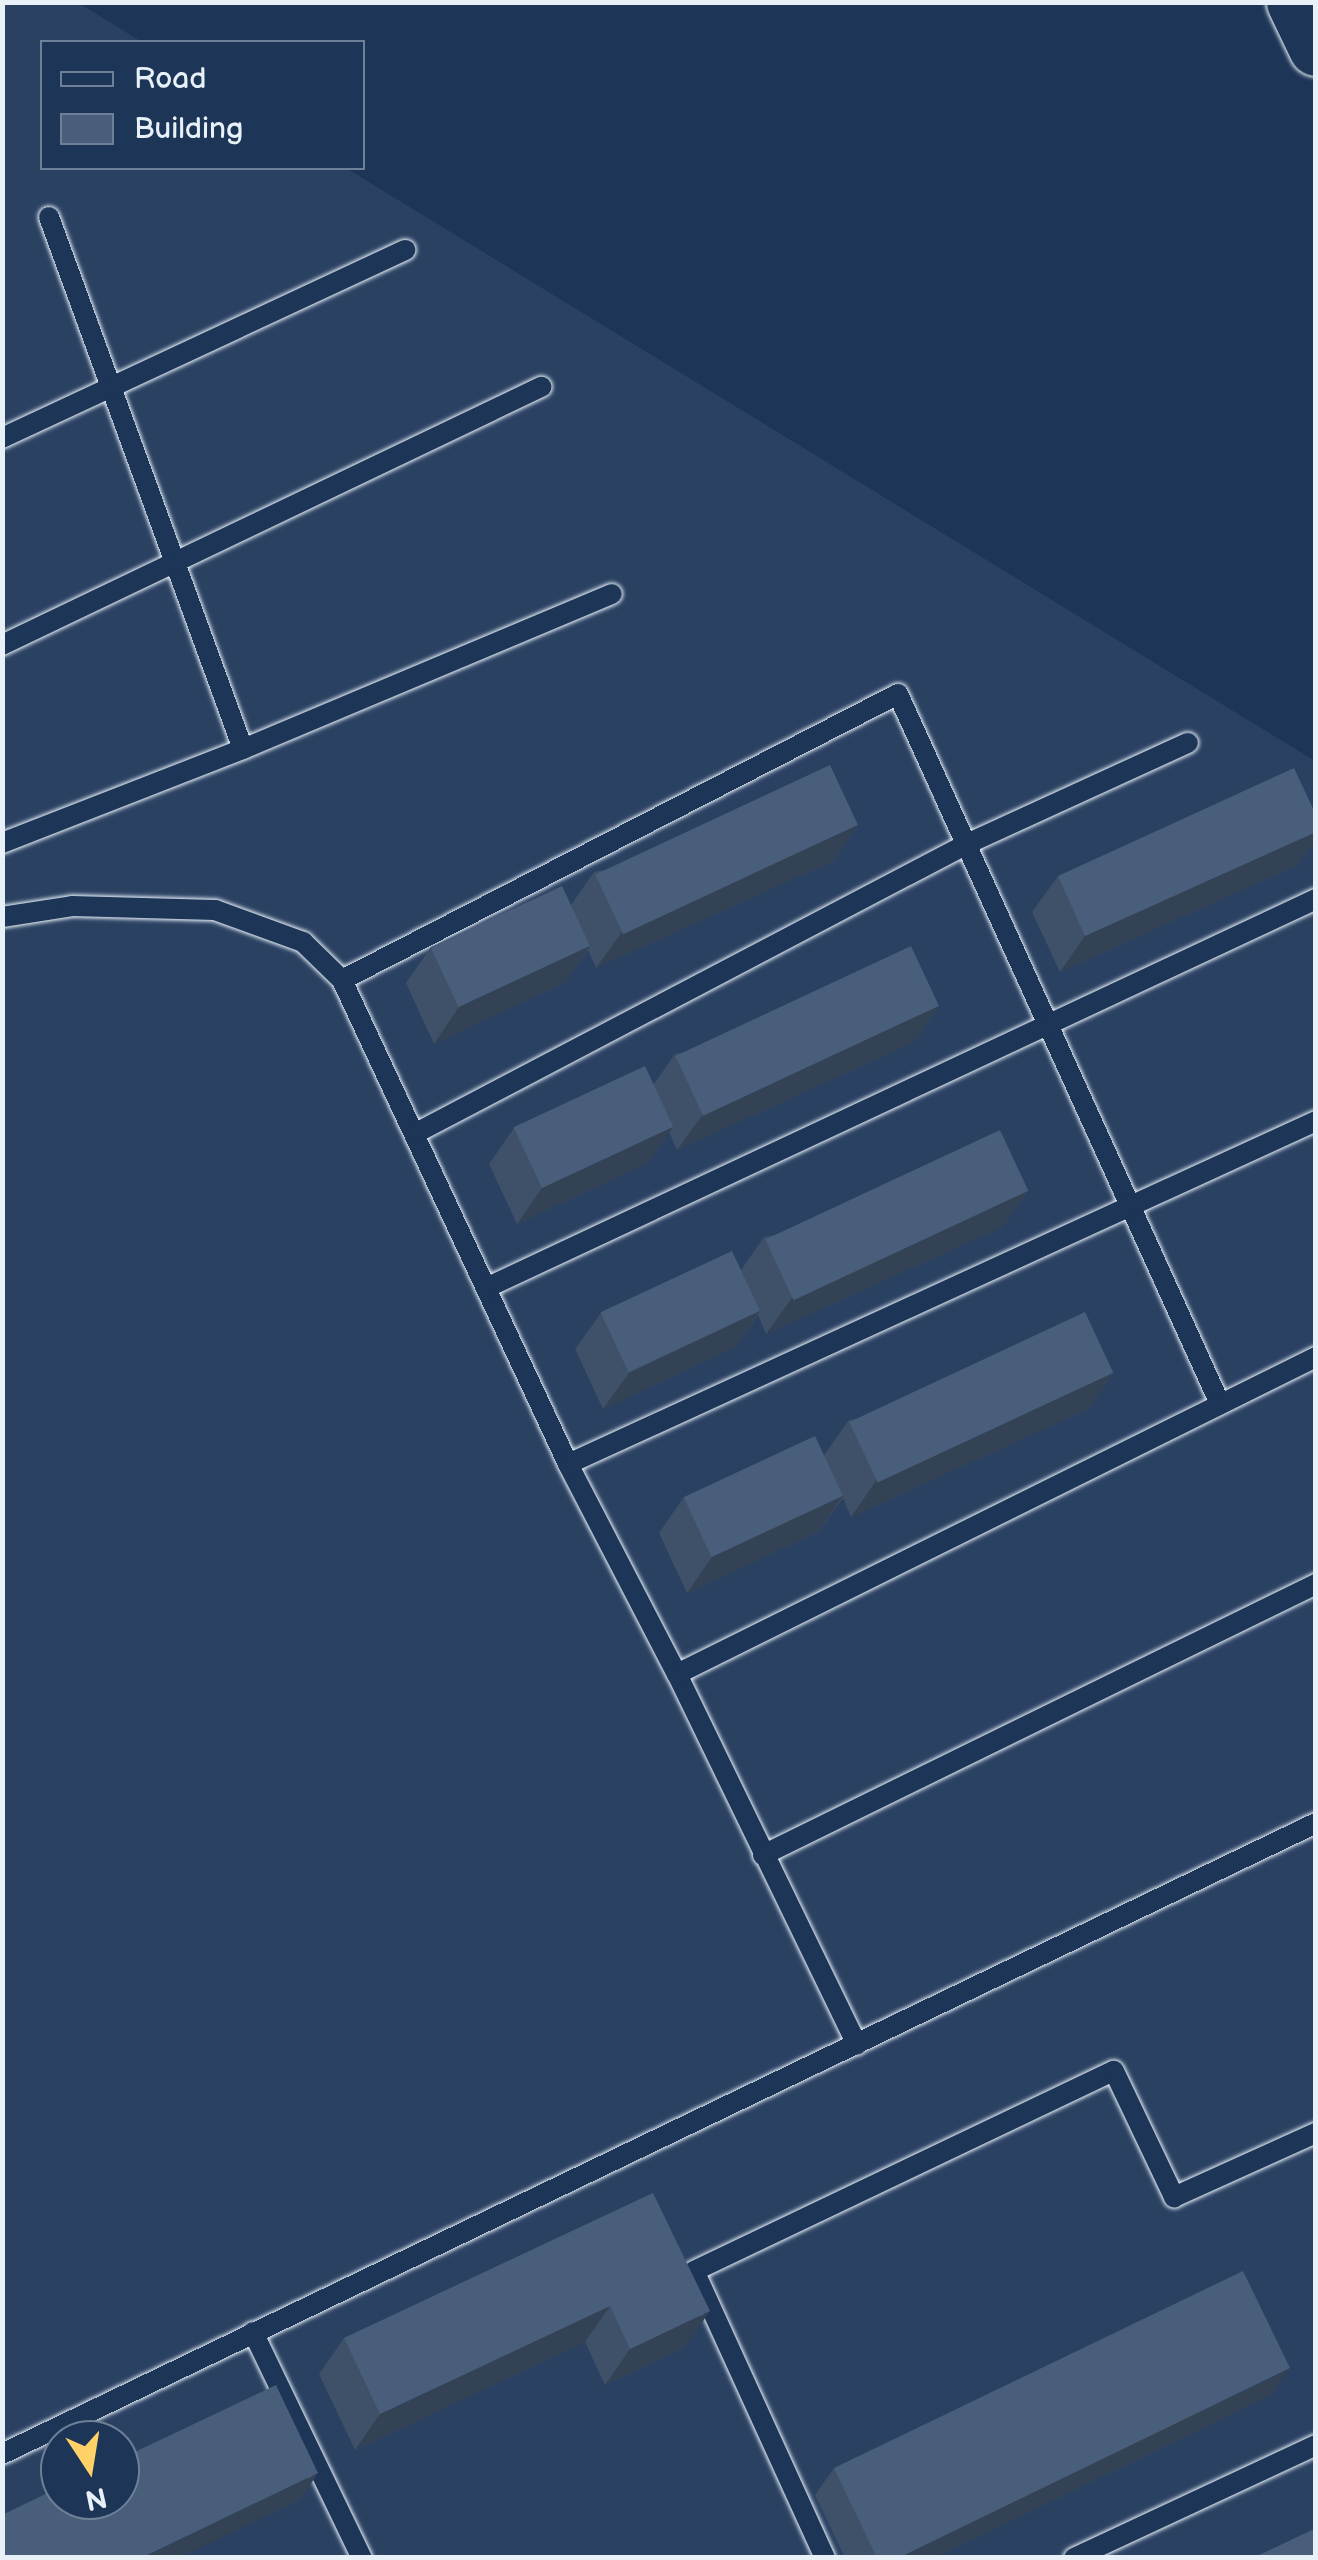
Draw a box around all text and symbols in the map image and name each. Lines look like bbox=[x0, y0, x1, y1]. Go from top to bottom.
legend bbox=[40, 40, 365, 170]
text: Road bbox=[134, 61, 207, 97]
text: Building bbox=[134, 111, 243, 147]
north arrow bbox=[40, 2420, 140, 2520]
text: N bbox=[82, 2480, 110, 2516]

